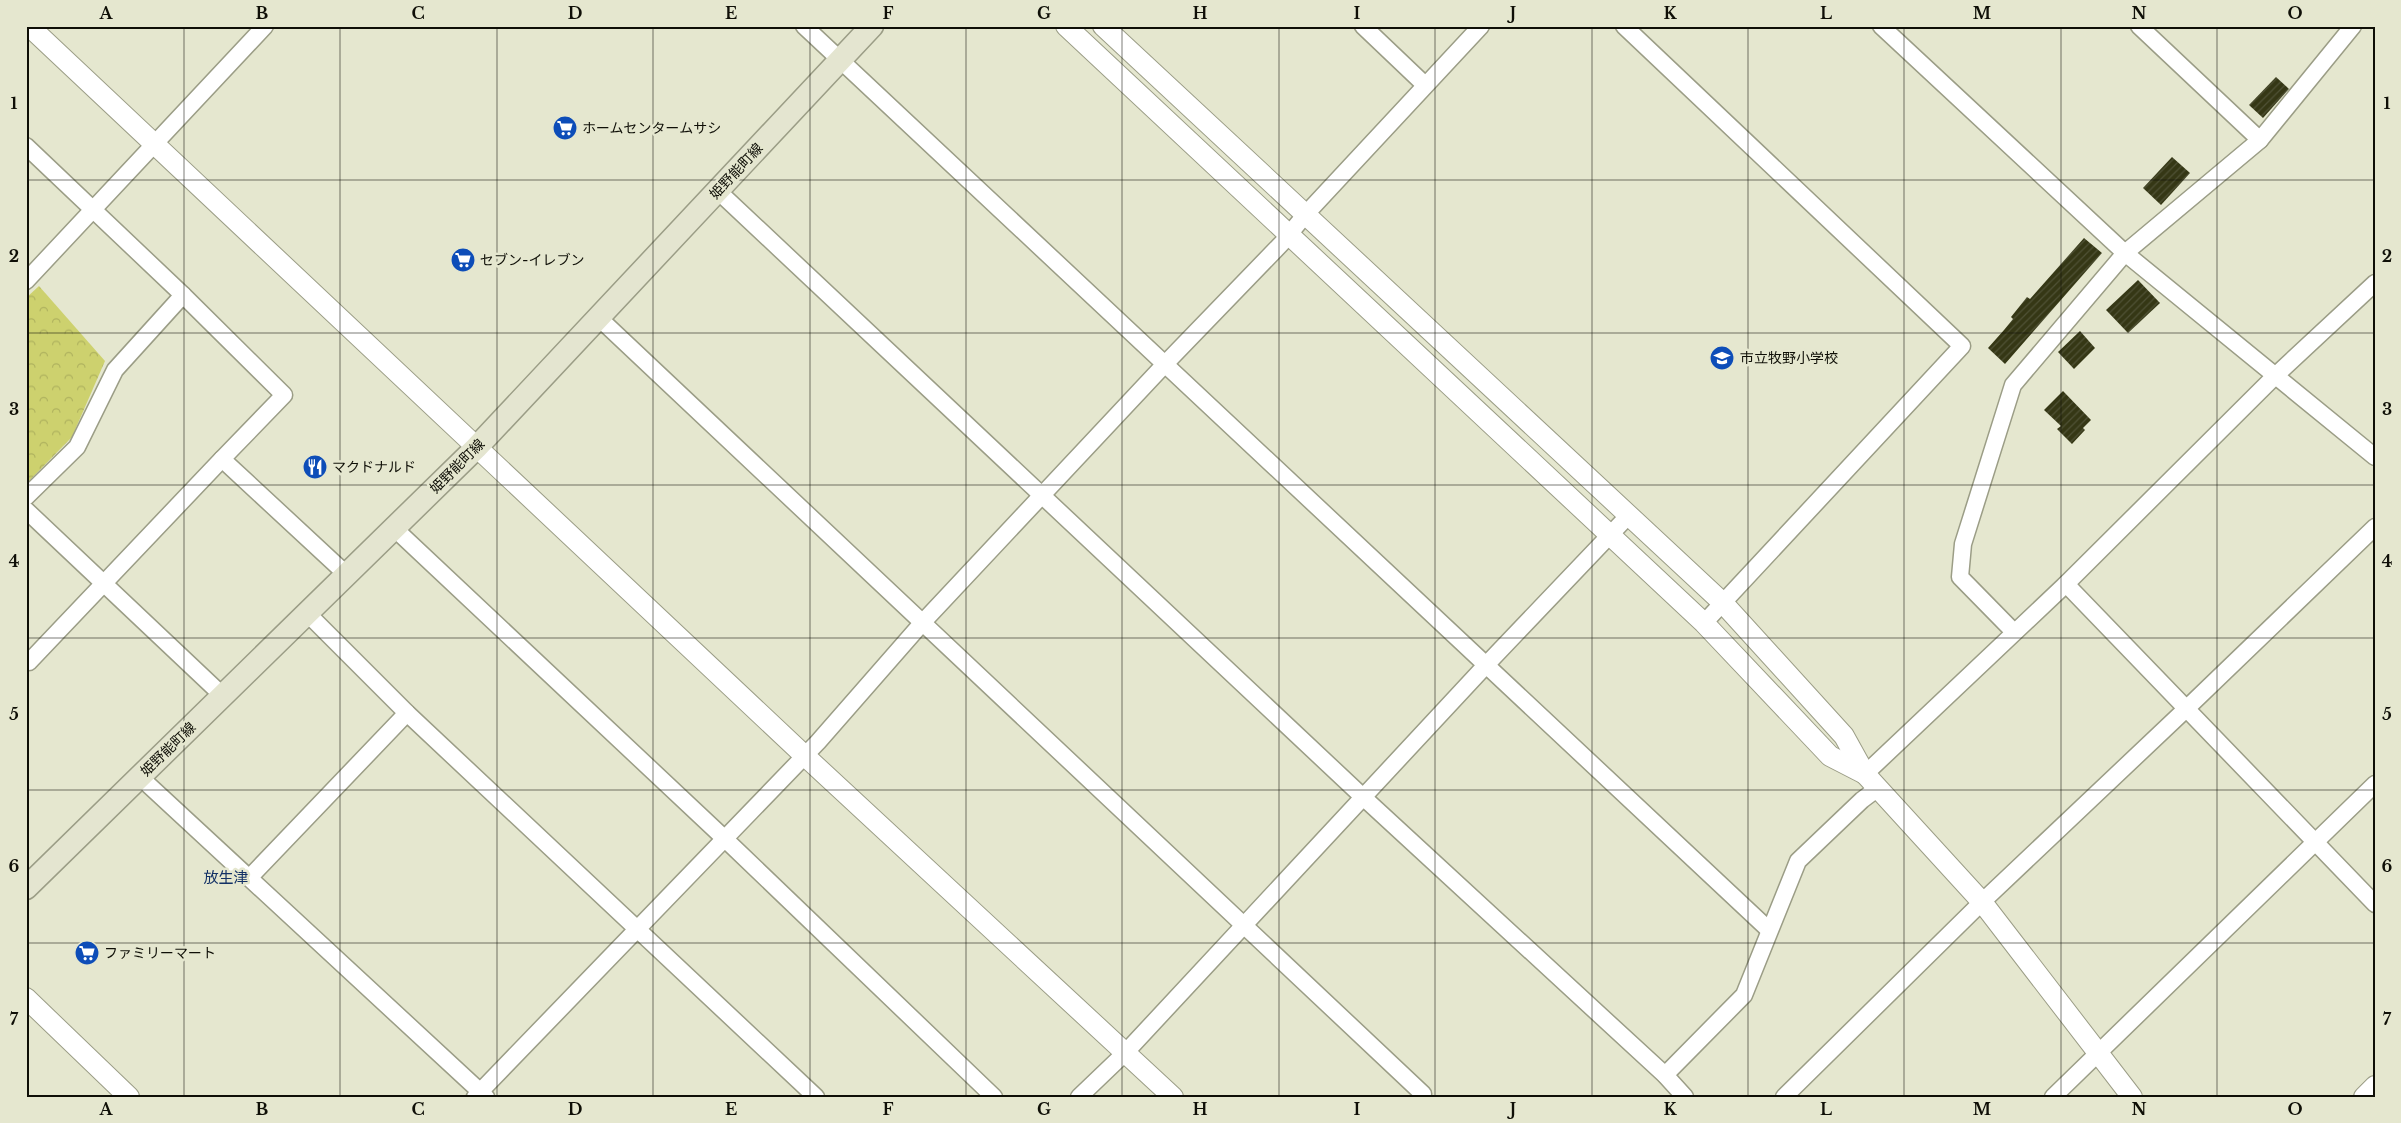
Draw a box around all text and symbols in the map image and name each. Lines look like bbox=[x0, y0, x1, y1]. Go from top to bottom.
text: A bbox=[99, 3, 114, 23]
text: B bbox=[256, 3, 269, 23]
text: C bbox=[411, 3, 425, 23]
text: D bbox=[568, 3, 582, 23]
text: E bbox=[725, 3, 737, 23]
text: F bbox=[882, 3, 894, 23]
text: G bbox=[1037, 3, 1051, 23]
text: H bbox=[1192, 3, 1208, 23]
text: I bbox=[1354, 3, 1361, 23]
text: J bbox=[1507, 3, 1516, 23]
text: K bbox=[1663, 3, 1677, 23]
text: L bbox=[1820, 3, 1832, 23]
text: M bbox=[1973, 3, 1991, 23]
text: N bbox=[2131, 3, 2147, 23]
text: O bbox=[2287, 3, 2303, 23]
text: 1 bbox=[11, 93, 18, 113]
text: 1 bbox=[2384, 93, 2391, 113]
supermarket icon: ホームセンタームサシ bbox=[552, 115, 578, 141]
place label: ホームセンタームサシ bbox=[582, 119, 721, 137]
street label: 姫野能町線 bbox=[706, 139, 766, 203]
text: 2 bbox=[9, 246, 19, 266]
text: 2 bbox=[2382, 246, 2392, 266]
supermarket icon: セブン-イレブン bbox=[450, 247, 476, 273]
place label: セブン-イレブン bbox=[480, 251, 584, 269]
school or university icon: 市立牧野小学校 bbox=[1709, 345, 1735, 371]
place label: 市立牧野小学校 bbox=[1740, 349, 1838, 367]
text: 3 bbox=[9, 399, 19, 419]
text: 3 bbox=[2382, 399, 2392, 419]
street label: 姫野能町線 bbox=[426, 435, 488, 497]
restaurant icon: マクドナルド bbox=[302, 454, 328, 480]
place label: マクドナルド bbox=[332, 458, 416, 476]
text: 4 bbox=[9, 551, 19, 571]
text: 4 bbox=[2382, 551, 2392, 571]
text: 5 bbox=[9, 704, 19, 724]
text: 5 bbox=[2382, 704, 2392, 724]
street label: 姫野能町線 bbox=[137, 718, 199, 780]
text: 6 bbox=[9, 856, 20, 876]
text: 6 bbox=[2382, 856, 2393, 876]
district label: 放生津 bbox=[203, 868, 249, 887]
supermarket icon: ファミリーマート bbox=[74, 940, 100, 966]
place label: ファミリーマート bbox=[104, 944, 216, 962]
text: 7 bbox=[10, 1009, 19, 1029]
text: 7 bbox=[2383, 1009, 2392, 1029]
text: A bbox=[99, 1099, 114, 1119]
text: B bbox=[256, 1099, 269, 1119]
text: C bbox=[411, 1099, 425, 1119]
text: D bbox=[568, 1099, 582, 1119]
text: E bbox=[725, 1099, 737, 1119]
text: F bbox=[882, 1099, 894, 1119]
text: G bbox=[1037, 1099, 1051, 1119]
text: H bbox=[1192, 1099, 1208, 1119]
text: I bbox=[1354, 1099, 1361, 1119]
text: J bbox=[1507, 1099, 1516, 1119]
text: K bbox=[1663, 1099, 1677, 1119]
text: L bbox=[1820, 1099, 1832, 1119]
text: M bbox=[1973, 1099, 1991, 1119]
text: N bbox=[2131, 1099, 2147, 1119]
text: O bbox=[2287, 1099, 2303, 1119]

